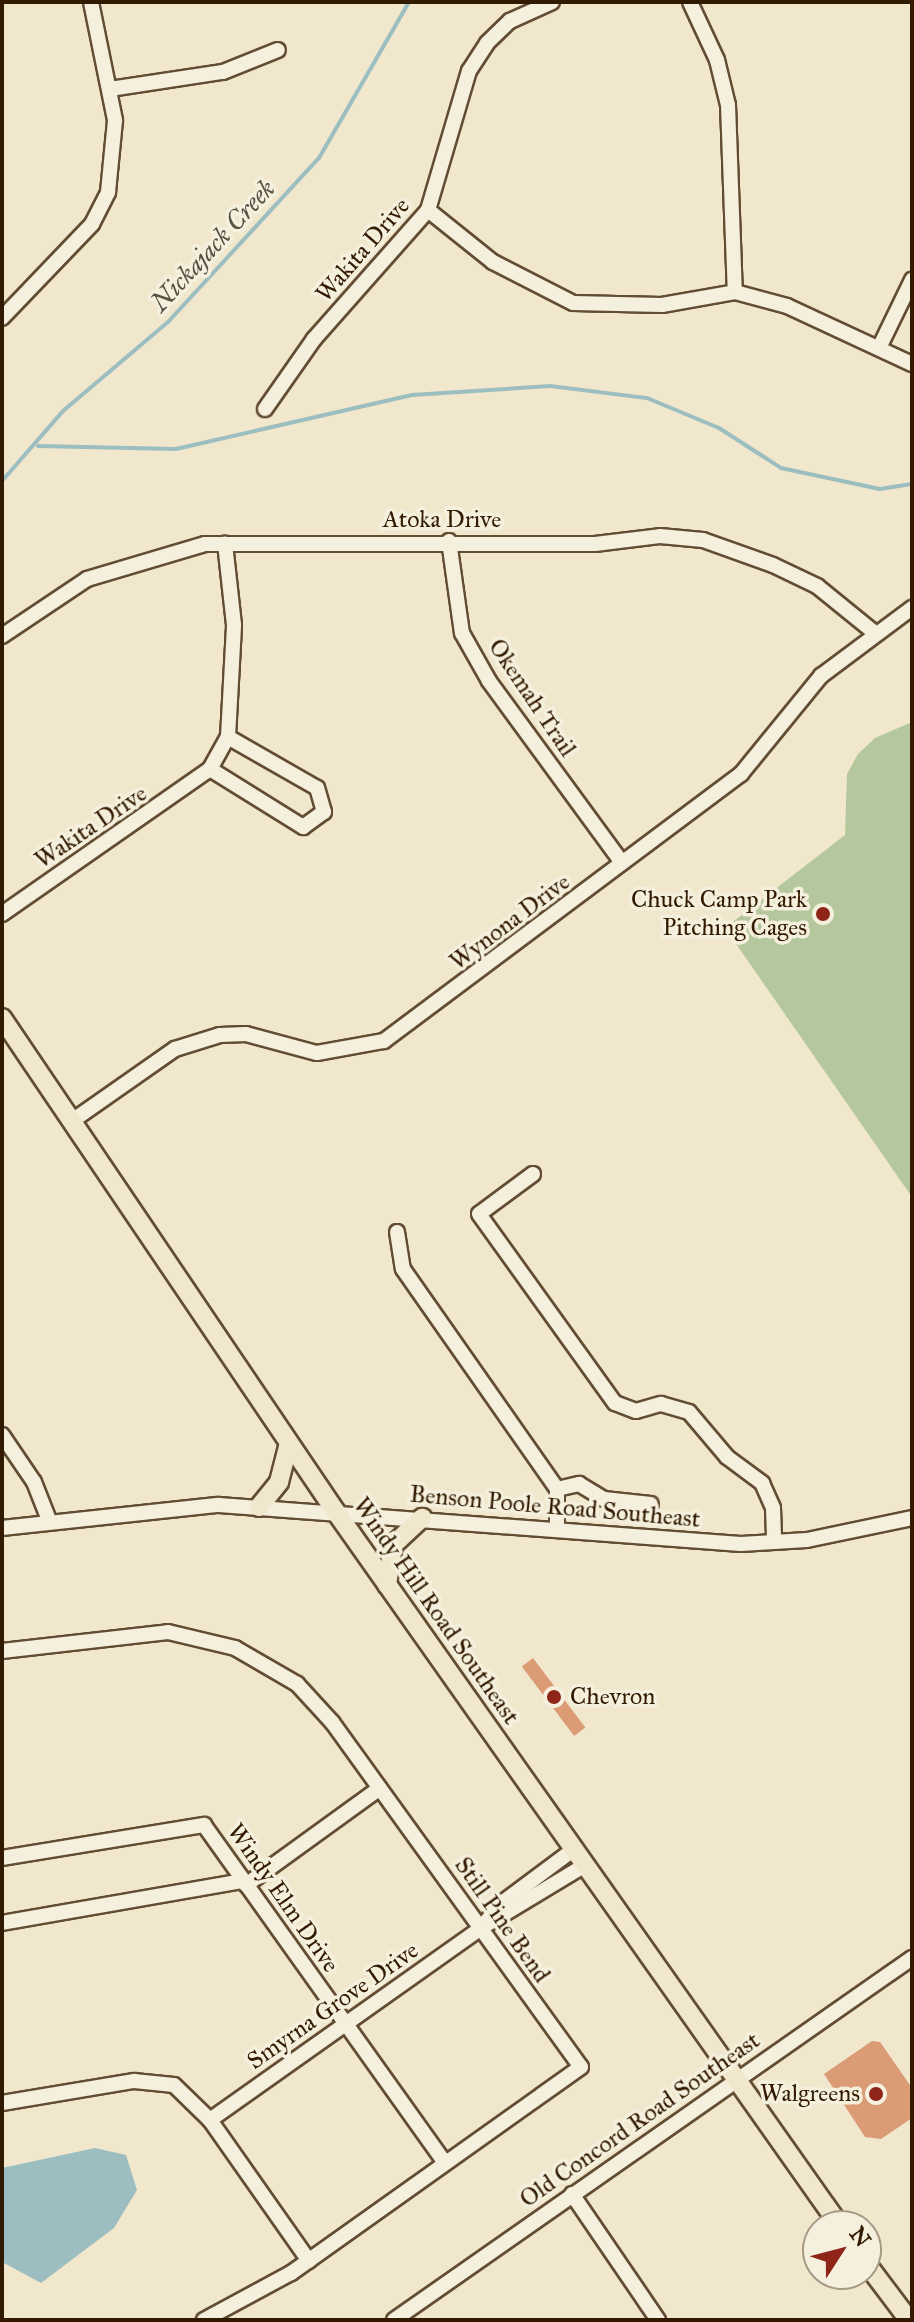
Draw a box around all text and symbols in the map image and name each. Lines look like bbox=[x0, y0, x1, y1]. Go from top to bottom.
water label: Nickajack Creek bbox=[144, 174, 282, 318]
street label: Wakita Drive bbox=[310, 192, 416, 308]
street label: Atoka Drive bbox=[383, 506, 501, 534]
street label: Okemah Trail bbox=[482, 634, 582, 762]
street label: Wakita Drive bbox=[30, 779, 152, 875]
street label: Wynona Drive bbox=[444, 868, 576, 976]
place label: Chuck Camp Park Pitching Cages bbox=[631, 886, 807, 942]
marker: Chuck Camp Park Pitching Cages bbox=[814, 905, 832, 923]
street label: Benson Poole Road Southeast bbox=[409, 1480, 701, 1534]
street label: Windy Hill Road Southeast bbox=[347, 1492, 525, 1730]
place label: Chevron bbox=[570, 1683, 655, 1711]
marker: Chevron bbox=[545, 1688, 563, 1706]
street label: Windy Elm Drive bbox=[221, 1818, 345, 1978]
street label: Still Pine Bend bbox=[448, 1852, 556, 1988]
street label: Smyrna Grove Drive bbox=[242, 1936, 424, 2076]
street label: Old Concord Road Southeast bbox=[514, 2026, 766, 2214]
place label: Walgreens bbox=[760, 2080, 860, 2108]
marker: Walgreens bbox=[867, 2085, 885, 2103]
north arrow bbox=[802, 2210, 882, 2290]
text: N bbox=[844, 2221, 877, 2252]

